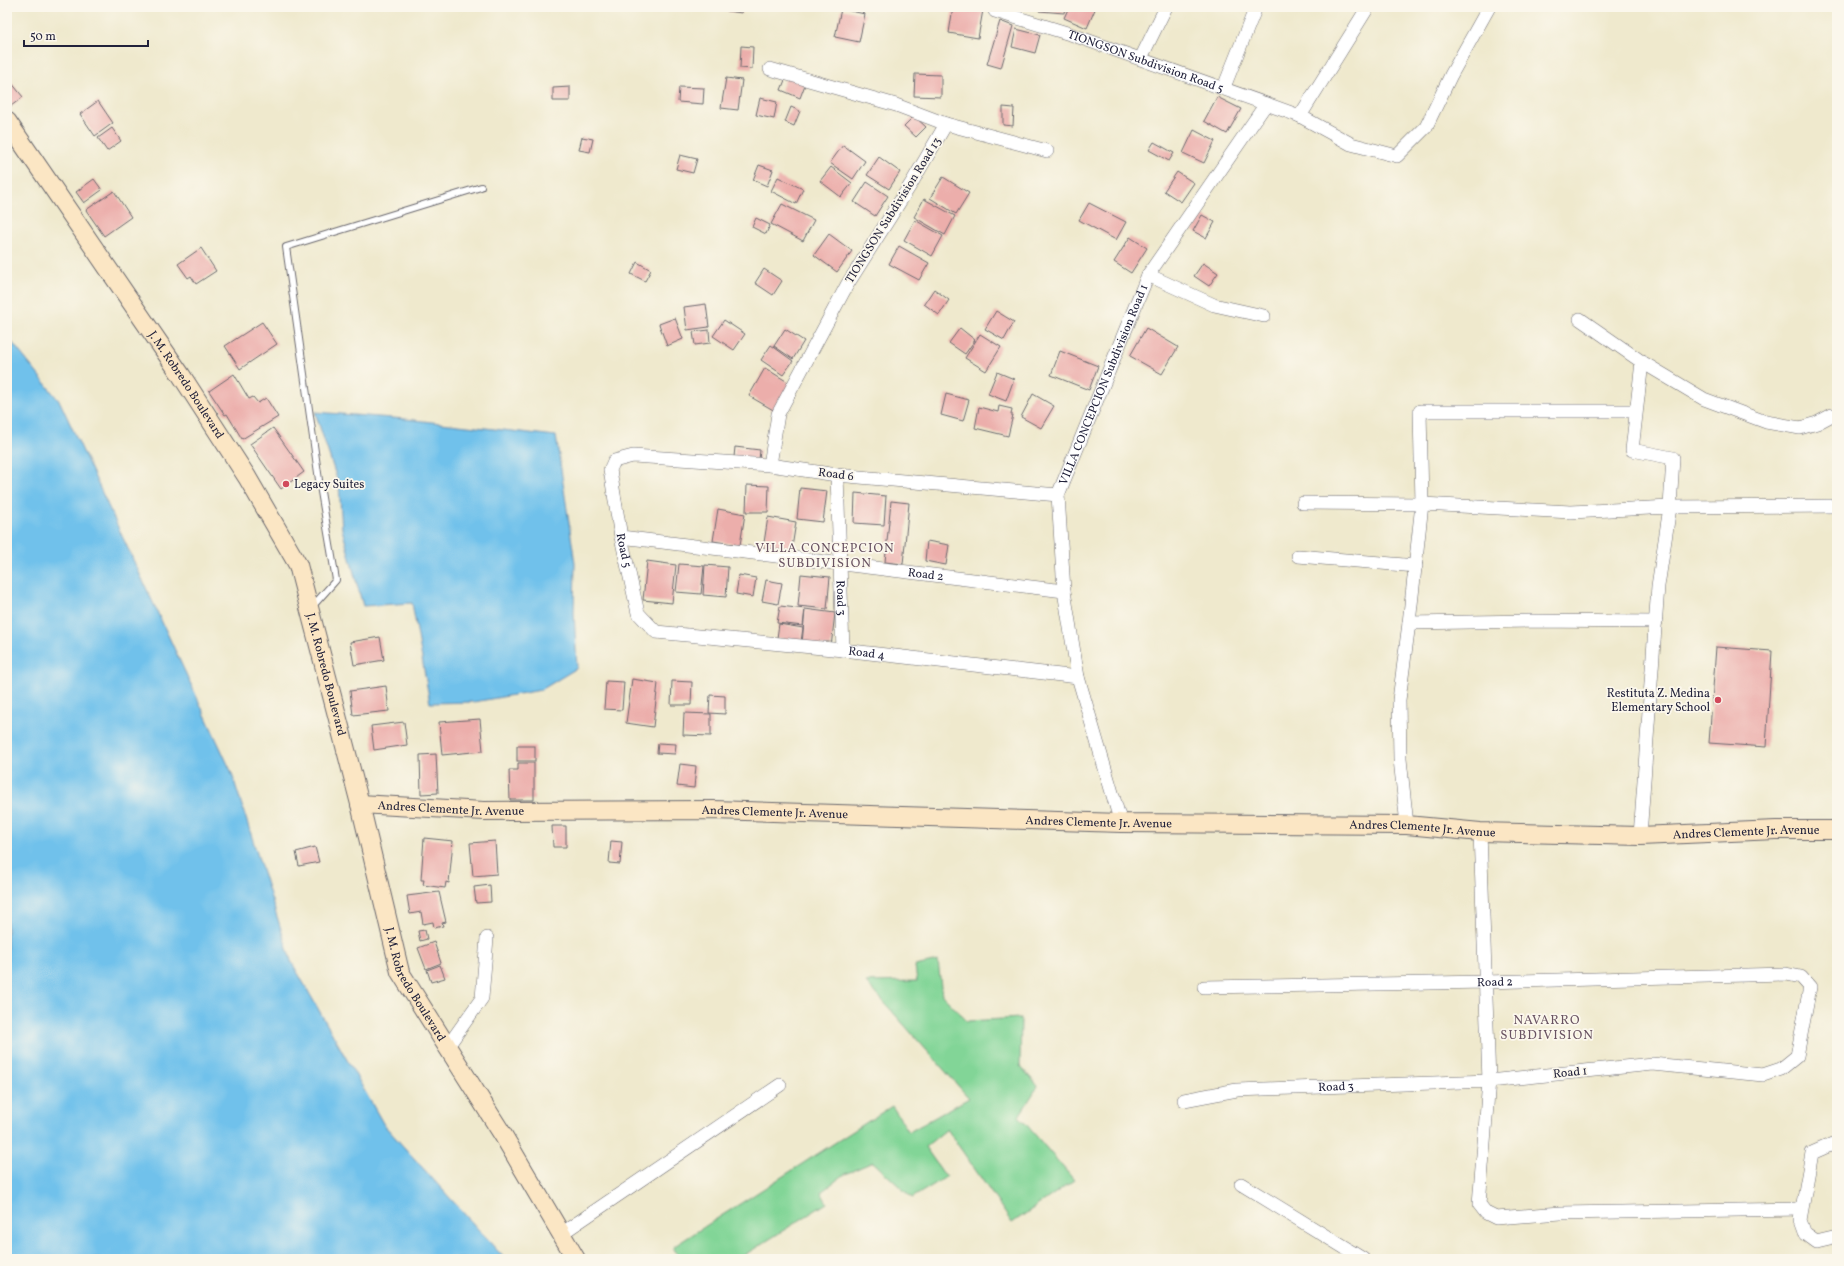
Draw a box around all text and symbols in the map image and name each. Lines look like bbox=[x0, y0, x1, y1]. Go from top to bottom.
scale bar bbox=[24, 22, 148, 48]
street label: TIONGSON Subdivision Road 5 bbox=[1065, 27, 1226, 97]
text: 50 m bbox=[30, 29, 56, 45]
street label: TIONGSON Subdivision Road 13 bbox=[842, 134, 946, 287]
street label: VILLA CONCEPCION Subdivision Road 1 bbox=[1056, 282, 1152, 488]
street label: J. M. Robredo Boulevard bbox=[144, 328, 227, 442]
street label: Road 6 bbox=[817, 465, 855, 485]
place label: Legacy Suites bbox=[294, 477, 364, 493]
marker: Legacy Suites bbox=[281, 479, 291, 489]
street label: Road 5 bbox=[611, 532, 635, 570]
district label: VILLA CONCEPCION SUBDIVISION bbox=[755, 540, 895, 573]
street label: Road 2 bbox=[907, 565, 944, 585]
street label: Road 3 bbox=[832, 580, 849, 616]
street label: J. M. Robredo Boulevard bbox=[302, 611, 349, 738]
street label: Road 4 bbox=[847, 644, 886, 664]
place label: Restituta Z. Medina Elementary School bbox=[1607, 686, 1710, 716]
marker: Restituta Z. Medina Elementary School bbox=[1713, 695, 1723, 705]
street label: Andres Clemente Jr. Avenue bbox=[377, 798, 524, 820]
street label: Andres Clemente Jr. Avenue bbox=[701, 803, 849, 823]
street label: Andres Clemente Jr. Avenue bbox=[1025, 813, 1172, 832]
street label: Andres Clemente Jr. Avenue bbox=[1349, 818, 1496, 841]
street label: Andres Clemente Jr. Avenue bbox=[1673, 823, 1820, 844]
street label: J. M. Robredo Boulevard bbox=[381, 926, 449, 1045]
street label: Road 2 bbox=[1477, 974, 1513, 991]
district label: NAVARRO SUBDIVISION bbox=[1500, 1012, 1594, 1045]
street label: Road 1 bbox=[1552, 1063, 1588, 1083]
street label: Road 3 bbox=[1318, 1079, 1354, 1096]

